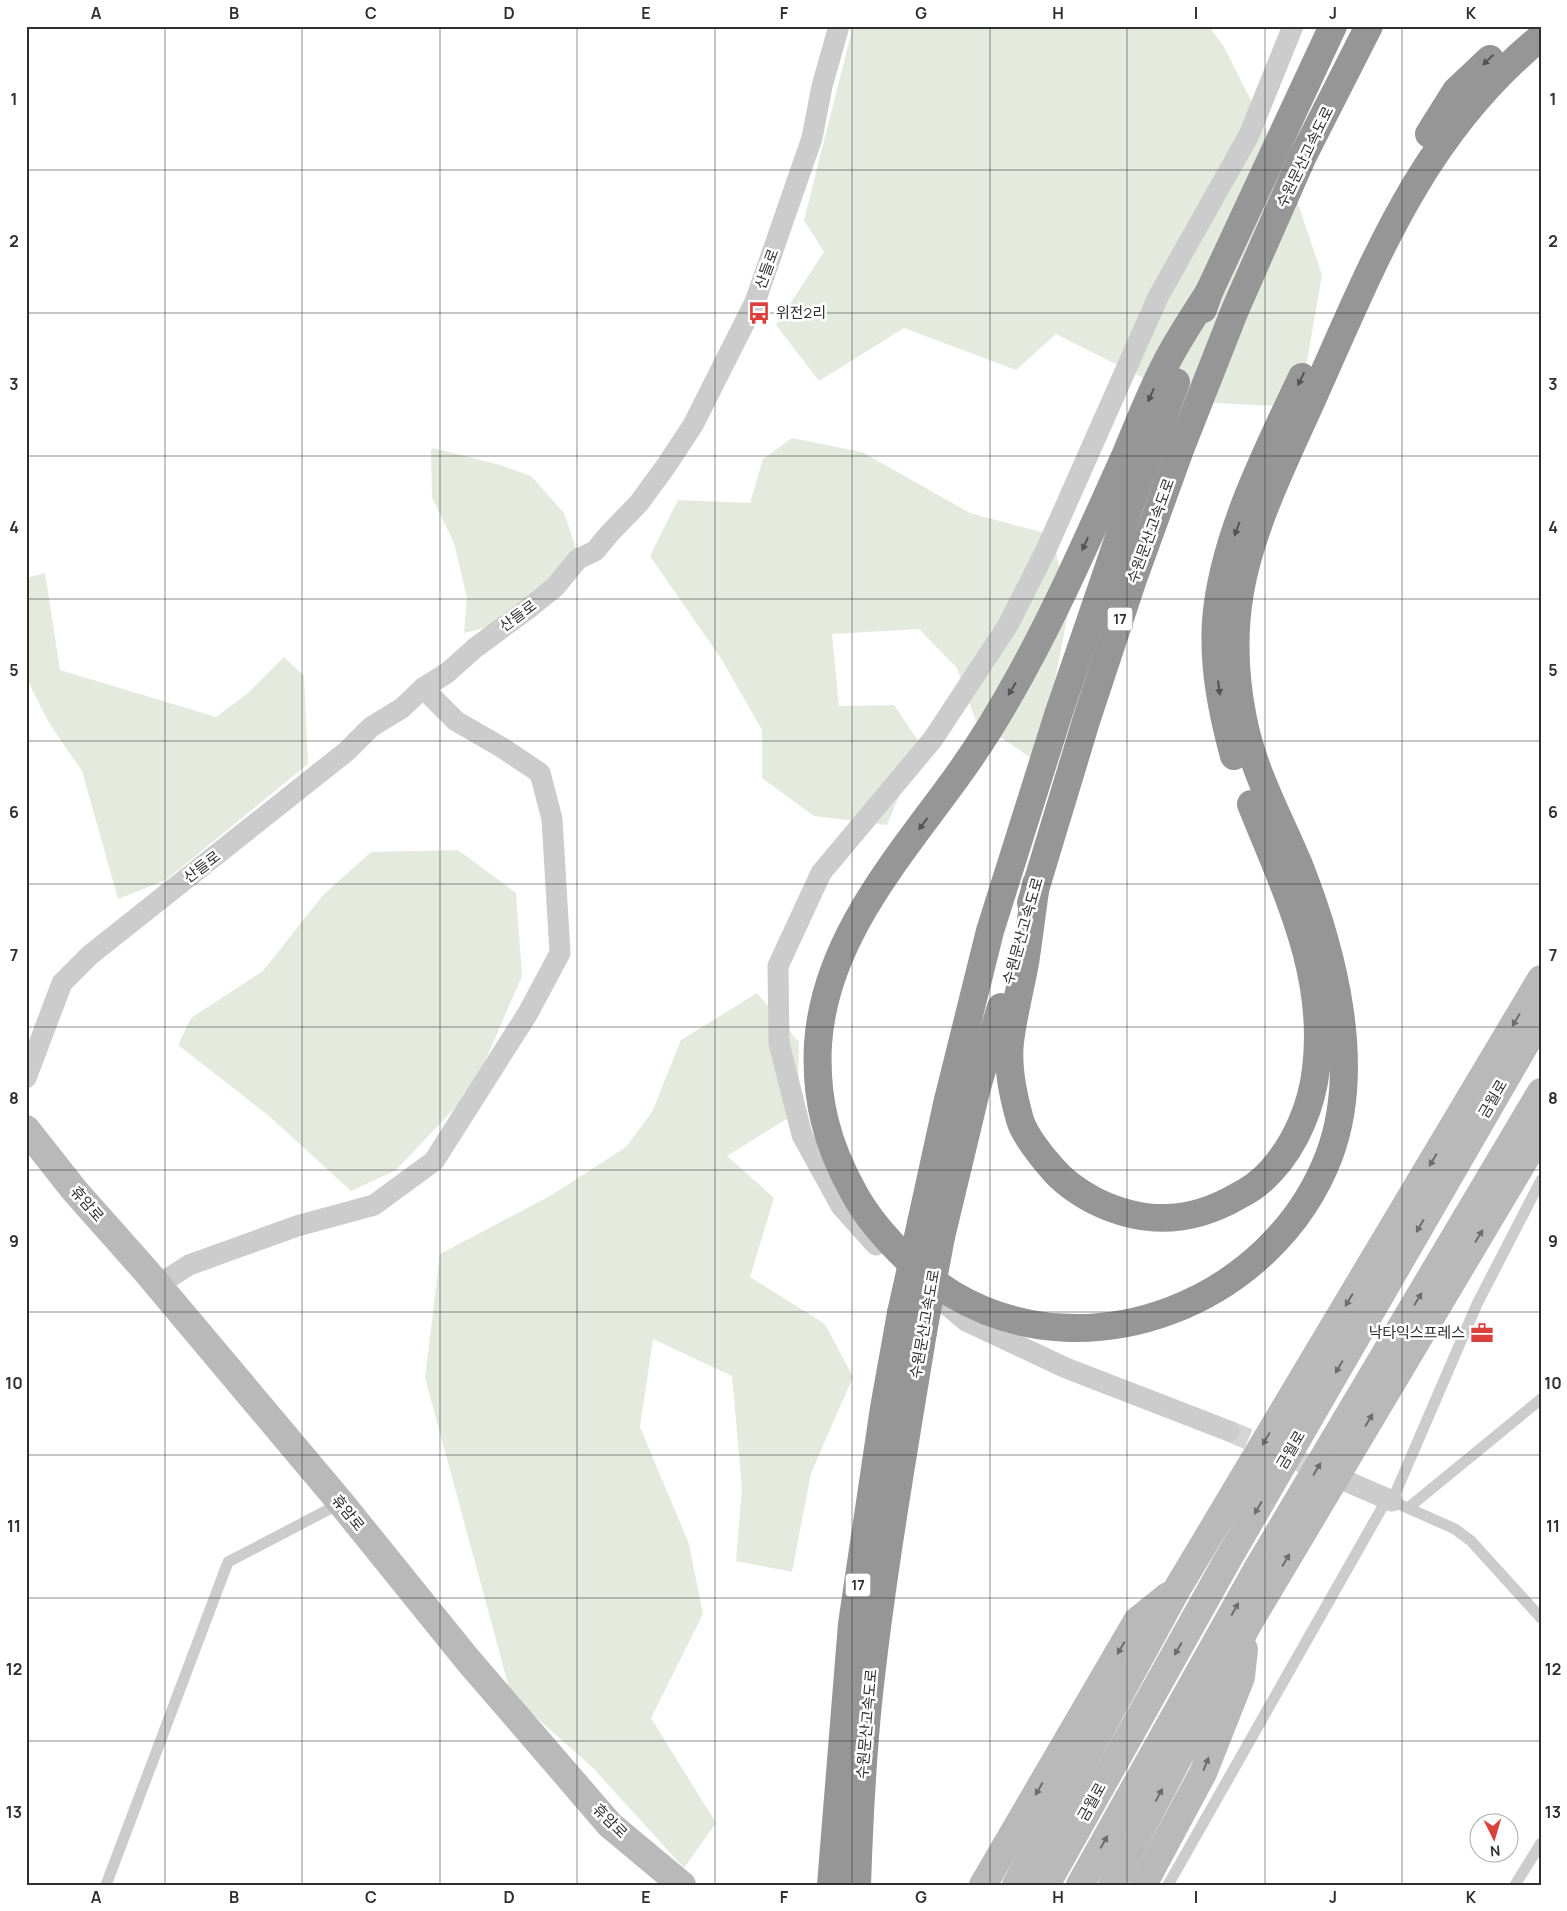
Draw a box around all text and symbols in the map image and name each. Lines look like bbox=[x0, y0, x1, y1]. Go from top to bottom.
text: A bbox=[91, 2, 102, 24]
text: B bbox=[229, 2, 239, 24]
text: C bbox=[365, 2, 377, 24]
text: D bbox=[503, 2, 515, 24]
text: E bbox=[641, 2, 651, 24]
text: F bbox=[780, 2, 789, 24]
text: G bbox=[915, 2, 927, 24]
text: H bbox=[1052, 2, 1064, 24]
text: I bbox=[1194, 2, 1198, 24]
text: J bbox=[1329, 2, 1337, 24]
text: K bbox=[1466, 2, 1477, 24]
one-way arrow bbox=[1483, 54, 1495, 66]
text: 1 bbox=[10, 88, 18, 110]
text: 1 bbox=[1549, 88, 1557, 110]
street label: 수원문산고속도로 bbox=[1271, 103, 1338, 211]
text: 2 bbox=[9, 230, 19, 252]
text: 2 bbox=[1548, 230, 1558, 252]
street label: 산들로 bbox=[750, 246, 783, 292]
bus stop icon: 위전2리 bbox=[746, 300, 772, 326]
place label: 위전2리 bbox=[776, 302, 826, 323]
one-way arrow bbox=[1296, 372, 1304, 386]
text: 3 bbox=[9, 373, 19, 395]
text: 3 bbox=[1548, 373, 1558, 395]
one-way arrow bbox=[1147, 388, 1155, 402]
street label: 수원문산고속도로 bbox=[1122, 475, 1179, 586]
text: 4 bbox=[9, 516, 19, 538]
text: 4 bbox=[1548, 516, 1558, 538]
one-way arrow bbox=[1233, 521, 1240, 536]
one-way arrow bbox=[1081, 537, 1089, 551]
street label: 산들로 bbox=[495, 595, 541, 636]
road number: 17 bbox=[1108, 608, 1132, 630]
text: 5 bbox=[9, 659, 19, 681]
text: 5 bbox=[1548, 659, 1558, 681]
one-way arrow bbox=[1215, 681, 1223, 697]
one-way arrow bbox=[1007, 682, 1016, 695]
text: 6 bbox=[9, 801, 19, 823]
text: 6 bbox=[1548, 801, 1558, 823]
one-way arrow bbox=[918, 817, 928, 831]
street label: 산들로 bbox=[179, 846, 225, 887]
street label: 수원문산고속도로 bbox=[997, 875, 1048, 987]
text: 7 bbox=[10, 944, 18, 966]
text: 7 bbox=[1549, 944, 1557, 966]
one-way arrow bbox=[1511, 1014, 1520, 1027]
street label: 금월로 bbox=[1473, 1076, 1512, 1122]
text: 8 bbox=[9, 1087, 19, 1109]
text: 8 bbox=[1548, 1087, 1558, 1109]
one-way arrow bbox=[1428, 1154, 1437, 1167]
street label: 휴암로 bbox=[66, 1181, 109, 1226]
one-way arrow bbox=[1416, 1219, 1424, 1234]
one-way arrow bbox=[1475, 1229, 1484, 1242]
text: 9 bbox=[9, 1230, 19, 1252]
text: 9 bbox=[1548, 1230, 1558, 1252]
street label: 수원문산고속도로 bbox=[905, 1268, 944, 1380]
one-way arrow bbox=[1413, 1292, 1422, 1305]
one-way arrow bbox=[1345, 1293, 1354, 1306]
office icon: 낙타익스프레스 bbox=[1469, 1320, 1495, 1346]
place label: 낙타익스프레스 bbox=[1368, 1322, 1465, 1343]
one-way arrow bbox=[1334, 1360, 1343, 1374]
text: 10 bbox=[5, 1372, 23, 1394]
text: 10 bbox=[1544, 1372, 1562, 1394]
one-way arrow bbox=[1365, 1414, 1374, 1427]
street label: 금월로 bbox=[1271, 1427, 1310, 1473]
one-way arrow bbox=[1262, 1433, 1271, 1446]
one-way arrow bbox=[1312, 1462, 1321, 1475]
street label: 휴암로 bbox=[327, 1490, 370, 1535]
one-way arrow bbox=[1253, 1501, 1262, 1514]
text: 11 bbox=[7, 1515, 21, 1537]
text: 11 bbox=[1546, 1515, 1560, 1537]
one-way arrow bbox=[1282, 1554, 1291, 1567]
road number: 17 bbox=[846, 1574, 870, 1596]
one-way arrow bbox=[1230, 1602, 1239, 1615]
one-way arrow bbox=[1116, 1642, 1125, 1655]
one-way arrow bbox=[1173, 1643, 1182, 1656]
text: 12 bbox=[6, 1658, 22, 1680]
text: 12 bbox=[1545, 1658, 1561, 1680]
street label: 수원문산고속도로 bbox=[851, 1668, 882, 1780]
one-way arrow bbox=[1203, 1757, 1211, 1771]
street label: 금월로 bbox=[1072, 1779, 1111, 1825]
one-way arrow bbox=[1035, 1781, 1043, 1796]
one-way arrow bbox=[1154, 1788, 1163, 1802]
street label: 휴암로 bbox=[588, 1799, 632, 1843]
text: 13 bbox=[6, 1801, 22, 1823]
text: 13 bbox=[1545, 1801, 1561, 1823]
north arrow bbox=[1470, 1814, 1520, 1864]
one-way arrow bbox=[1100, 1835, 1108, 1850]
text: N bbox=[1489, 1842, 1501, 1861]
text: A bbox=[91, 1886, 102, 1908]
text: B bbox=[229, 1886, 239, 1908]
text: C bbox=[365, 1886, 377, 1908]
text: D bbox=[503, 1886, 515, 1908]
text: E bbox=[641, 1886, 651, 1908]
text: F bbox=[780, 1886, 789, 1908]
text: G bbox=[915, 1886, 927, 1908]
text: H bbox=[1052, 1886, 1064, 1908]
text: I bbox=[1194, 1886, 1198, 1908]
text: J bbox=[1329, 1886, 1337, 1908]
text: K bbox=[1466, 1886, 1477, 1908]

